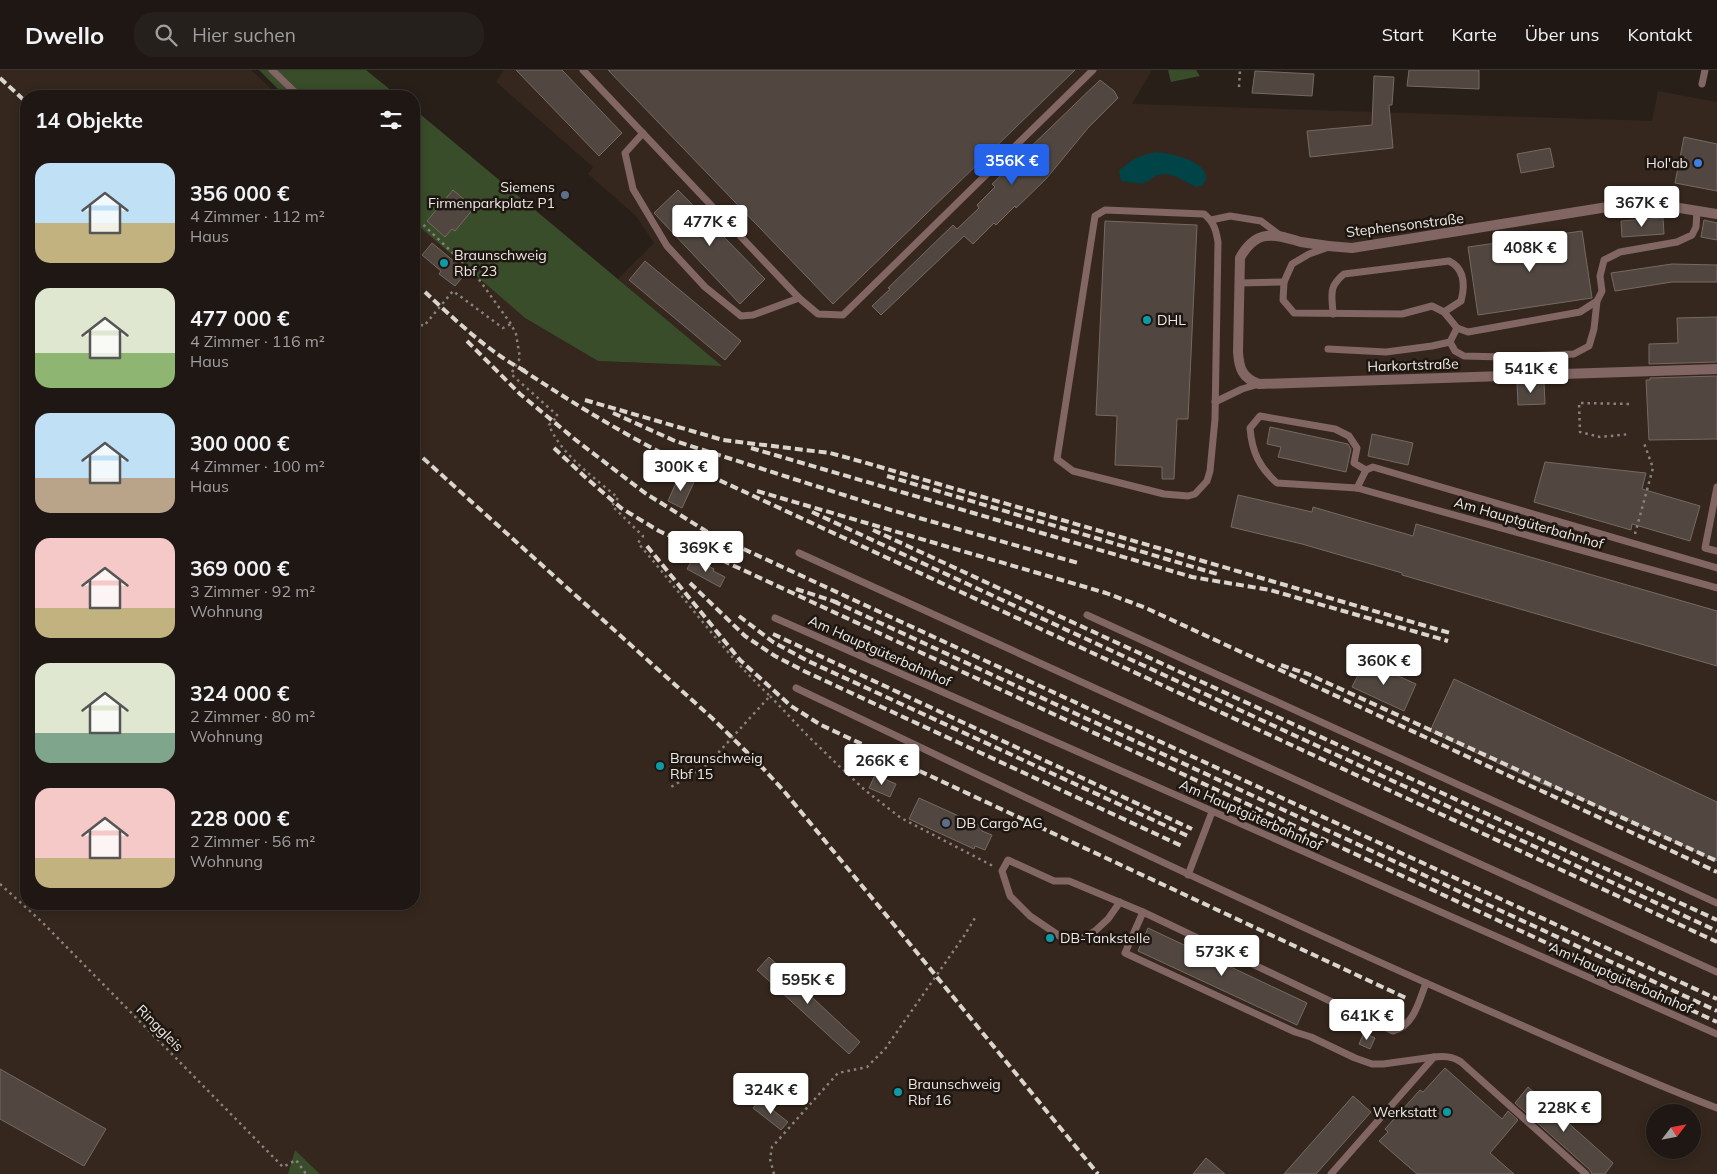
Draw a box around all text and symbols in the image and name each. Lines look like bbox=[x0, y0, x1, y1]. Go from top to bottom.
search box bbox=[134, 12, 484, 57]
text: Dwello bbox=[25, 20, 104, 50]
icon: search bbox=[152, 21, 180, 49]
text: Hier suchen bbox=[192, 23, 296, 47]
text: Start bbox=[1382, 23, 1423, 46]
text: Karte bbox=[1451, 23, 1497, 46]
text: Über uns bbox=[1525, 23, 1600, 46]
text: Kontakt bbox=[1628, 23, 1692, 46]
icon: filters bbox=[377, 106, 405, 134]
text: 14 Objekte bbox=[35, 107, 143, 133]
pin: 356K € bbox=[971, 144, 1053, 186]
text: 356K € bbox=[985, 150, 1039, 170]
place label: Hol'ab bbox=[1646, 154, 1688, 172]
marker: Hol'ab bbox=[1692, 157, 1704, 169]
place label: Siemens Firmenparkplatz P1 bbox=[428, 178, 555, 212]
text: 356 000 € bbox=[190, 180, 290, 206]
icon: home bbox=[75, 183, 135, 243]
pin: 367K € bbox=[1601, 186, 1683, 228]
marker: Siemens Firmenparkplatz P1 bbox=[559, 189, 571, 201]
text: 367K € bbox=[1615, 192, 1669, 212]
pin: 477K € bbox=[669, 204, 751, 247]
text: 4 Zimmer · 112 m² bbox=[190, 206, 325, 226]
street label: Stephensonstraße bbox=[1345, 209, 1465, 241]
text: 477K € bbox=[683, 211, 737, 231]
text: Haus bbox=[190, 226, 229, 246]
pin: 408K € bbox=[1489, 230, 1571, 273]
text: 408K € bbox=[1503, 237, 1557, 257]
place label: Braunschweig Rbf 23 bbox=[454, 246, 547, 280]
marker: Braunschweig Rbf 23 bbox=[438, 257, 450, 269]
text: 477 000 € bbox=[190, 305, 290, 331]
icon: home bbox=[75, 308, 135, 368]
place label: DHL bbox=[1157, 311, 1186, 329]
marker: DHL bbox=[1141, 314, 1153, 326]
text: 4 Zimmer · 116 m² bbox=[190, 331, 325, 351]
text: Haus bbox=[190, 351, 229, 371]
pin: 541K € bbox=[1490, 352, 1572, 394]
street label: Harkortstraße bbox=[1367, 354, 1459, 376]
text: 541K € bbox=[1504, 358, 1558, 378]
text: 300 000 € bbox=[190, 430, 290, 456]
icon: home bbox=[75, 433, 135, 493]
pin: 300K € bbox=[640, 450, 722, 492]
text: 4 Zimmer · 100 m² bbox=[190, 456, 325, 476]
text: 300K € bbox=[654, 456, 708, 476]
text: Haus bbox=[190, 476, 229, 496]
street label: Am Hauptgüterbahnhof bbox=[1452, 493, 1606, 553]
pin: 369K € bbox=[665, 530, 747, 573]
text: 369K € bbox=[679, 537, 733, 557]
text: 369 000 € bbox=[190, 555, 290, 581]
icon: home bbox=[75, 558, 135, 618]
text: 3 Zimmer · 92 m² bbox=[190, 581, 315, 601]
text: Wohnung bbox=[190, 601, 263, 621]
street label: Am Hauptgüterbahnhof bbox=[806, 611, 955, 691]
pin: 360K € bbox=[1343, 644, 1425, 686]
text: 360K € bbox=[1357, 650, 1411, 670]
text: 324 000 € bbox=[190, 680, 290, 706]
icon: home bbox=[75, 683, 135, 743]
text: 2 Zimmer · 80 m² bbox=[190, 706, 315, 726]
text: Wohnung bbox=[190, 726, 263, 746]
pin: 266K € bbox=[841, 744, 923, 786]
place label: Braunschweig Rbf 15 bbox=[670, 749, 763, 783]
text: 266K € bbox=[855, 750, 909, 770]
marker: Braunschweig Rbf 15 bbox=[654, 760, 666, 772]
street label: Am Hauptgüterbahnhof bbox=[1177, 775, 1326, 855]
text: 228 000 € bbox=[190, 805, 290, 831]
icon: home bbox=[75, 808, 135, 868]
place label: DB Cargo AG bbox=[956, 814, 1043, 832]
marker: DB Cargo AG bbox=[940, 817, 952, 829]
text: 2 Zimmer · 56 m² bbox=[190, 831, 315, 851]
text: Wohnung bbox=[190, 851, 263, 871]
place label: DB-Tankstelle bbox=[1060, 929, 1150, 947]
marker: DB-Tankstelle bbox=[1044, 932, 1056, 944]
pin: 573K € bbox=[1181, 934, 1263, 977]
street label: Am Hauptgüterbahnhof bbox=[1547, 938, 1696, 1018]
text: 573K € bbox=[1195, 941, 1249, 961]
pin: 595K € bbox=[767, 962, 849, 1005]
text: 595K € bbox=[781, 969, 835, 989]
pin: 641K € bbox=[1326, 998, 1408, 1041]
street label: Ringgleis bbox=[133, 1001, 187, 1055]
text: 641K € bbox=[1340, 1005, 1394, 1025]
pin: 324K € bbox=[730, 1072, 812, 1115]
place label: Braunschweig Rbf 16 bbox=[908, 1075, 1001, 1109]
text: 324K € bbox=[744, 1079, 798, 1099]
marker: Braunschweig Rbf 16 bbox=[892, 1086, 904, 1098]
pin: 228K € bbox=[1523, 1090, 1605, 1133]
text: 228K € bbox=[1537, 1097, 1591, 1117]
place label: Werkstatt bbox=[1373, 1103, 1437, 1121]
north arrow bbox=[1646, 1104, 1701, 1159]
map controls bbox=[1646, 1104, 1701, 1159]
marker: Werkstatt bbox=[1441, 1106, 1453, 1118]

